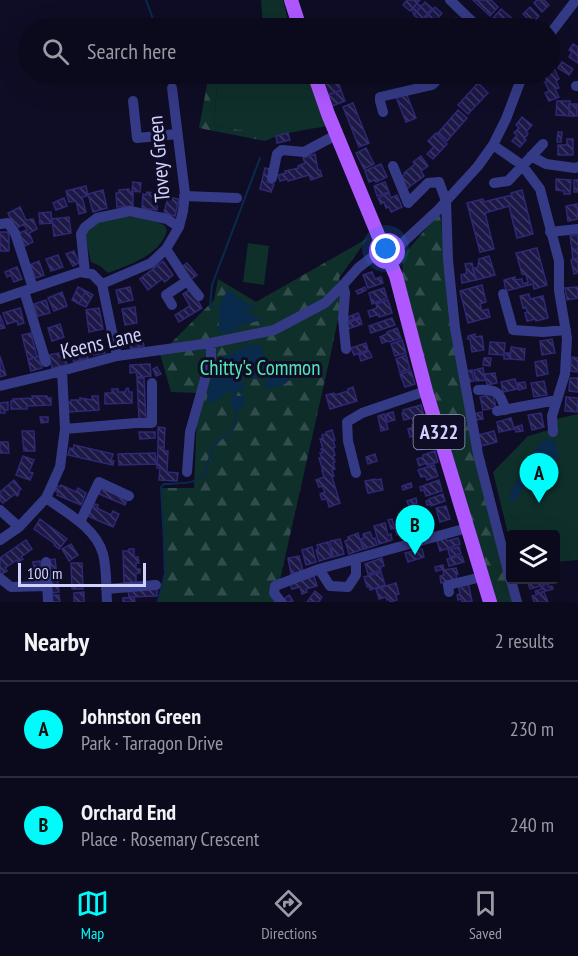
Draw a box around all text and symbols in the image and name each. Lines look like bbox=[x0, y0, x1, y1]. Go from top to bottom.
search box bbox=[18, 18, 560, 84]
icon: search bbox=[39, 35, 72, 68]
text: Search here bbox=[87, 37, 176, 65]
street label: Tovey Green bbox=[141, 115, 176, 203]
your location bbox=[371, 234, 400, 263]
street label: Keens Lane bbox=[58, 320, 144, 365]
park label: Chitty's Common bbox=[200, 354, 320, 381]
road number: A322 bbox=[414, 415, 464, 449]
pin: A bbox=[520, 454, 558, 503]
pin: B bbox=[396, 506, 434, 555]
map controls bbox=[506, 530, 560, 584]
button: layers bbox=[506, 530, 560, 584]
scale bar bbox=[18, 560, 146, 588]
text: 100 m bbox=[27, 563, 62, 583]
text: Nearby bbox=[24, 625, 89, 658]
text: 2 results bbox=[495, 628, 554, 654]
text: Johnston Green bbox=[81, 702, 201, 730]
text: A bbox=[38, 716, 49, 742]
text: 230 m bbox=[510, 716, 554, 742]
text: Park · Tarragon Drive bbox=[81, 730, 223, 756]
text: Orchard End bbox=[81, 798, 176, 826]
text: B bbox=[39, 812, 48, 838]
text: 240 m bbox=[510, 812, 554, 838]
text: Place · Rosemary Crescent bbox=[81, 826, 259, 852]
tab: Map bbox=[76, 887, 109, 943]
tab: Directions bbox=[261, 887, 317, 943]
tab: Saved bbox=[469, 887, 502, 943]

